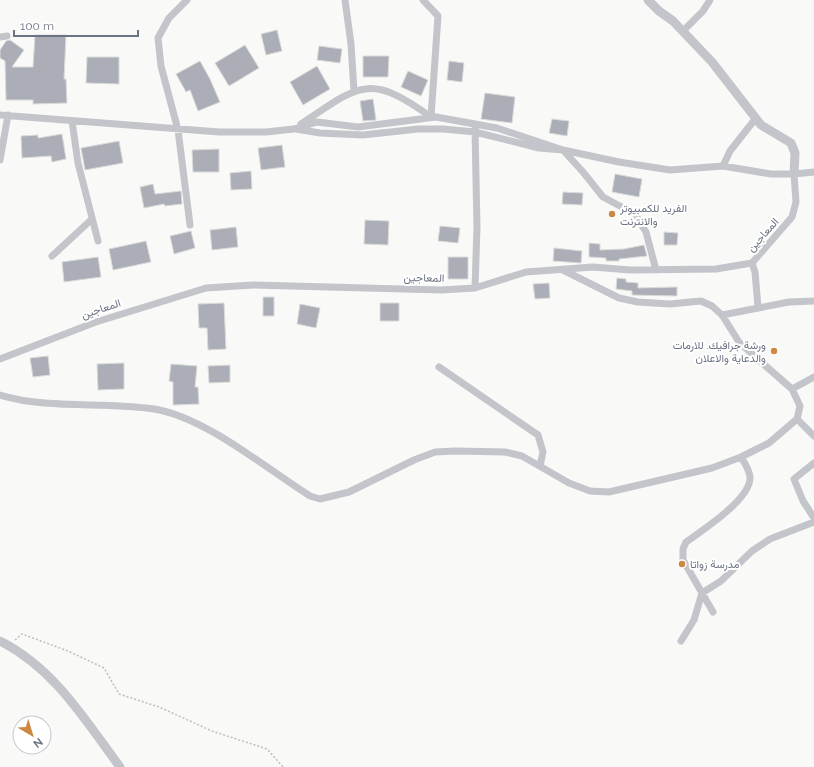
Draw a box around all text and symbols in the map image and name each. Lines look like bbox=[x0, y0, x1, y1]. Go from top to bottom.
scale bar bbox=[14, 12, 138, 38]
text: 100 m bbox=[20, 19, 54, 33]
place label: الفريد للكمبيوتر والانترنت bbox=[619, 202, 687, 228]
marker: الفريد للكمبيوتر والانترنت bbox=[607, 209, 617, 219]
street label: المعاجين bbox=[744, 215, 782, 255]
street label: المعاجين bbox=[403, 271, 445, 285]
street label: المعاجين bbox=[80, 297, 122, 321]
place label: ورشة جرافيك. للارمات والدعاية والاعلان bbox=[673, 339, 766, 365]
marker: ورشة جرافيك. للارمات والدعاية والاعلان bbox=[769, 346, 779, 356]
place label: مدرسة زواتا bbox=[690, 558, 740, 571]
marker: مدرسة زواتا bbox=[677, 559, 687, 569]
north arrow bbox=[12, 715, 52, 755]
text: N bbox=[31, 735, 45, 750]

